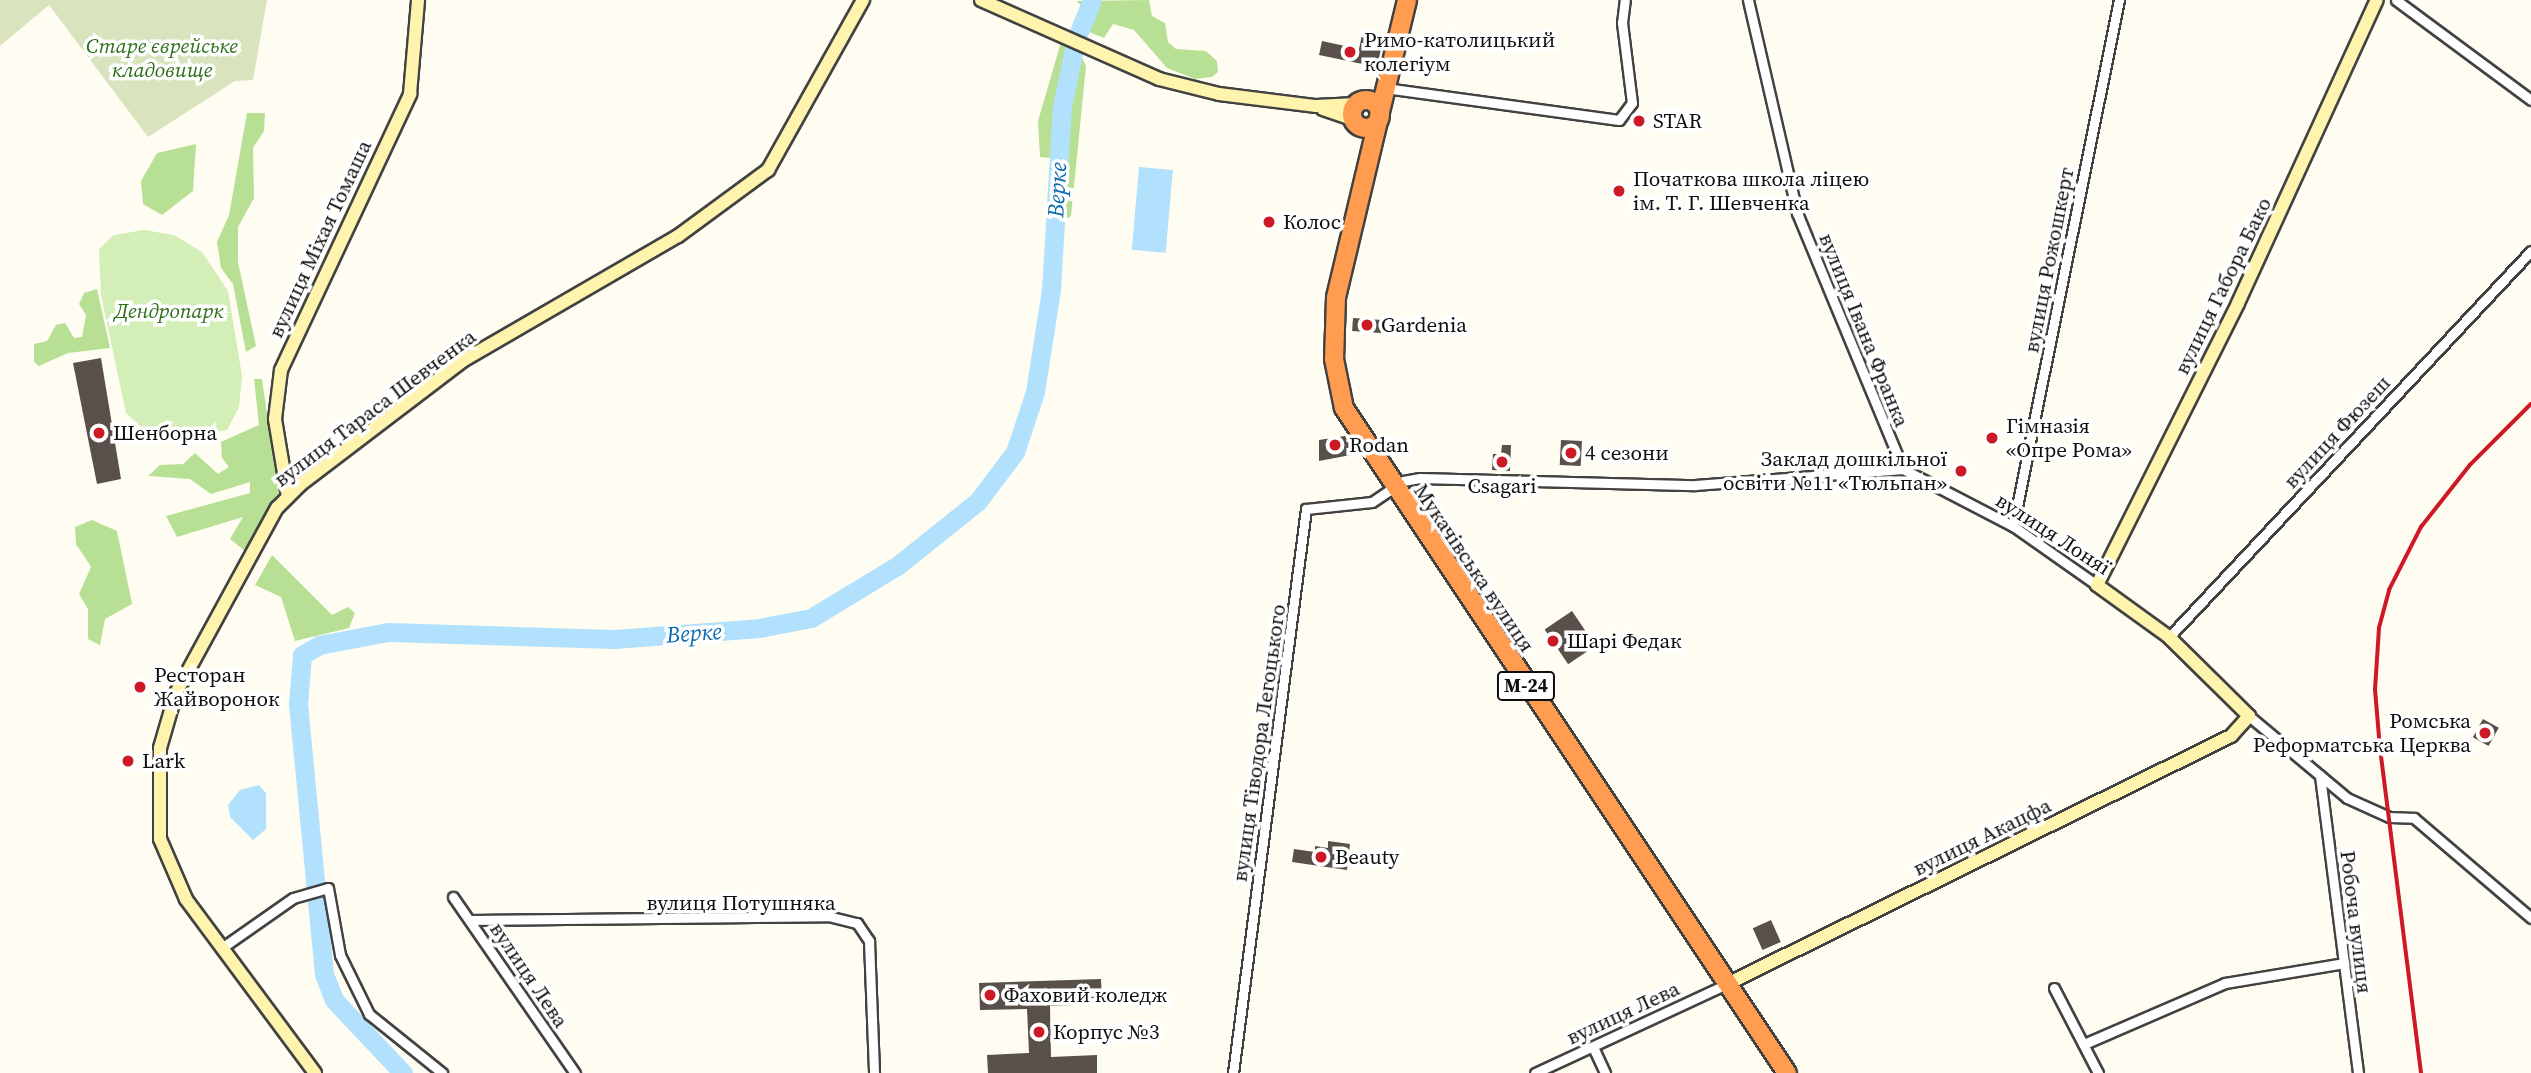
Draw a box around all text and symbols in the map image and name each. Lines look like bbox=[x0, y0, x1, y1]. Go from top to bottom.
place label: Римо-католицький колегіум bbox=[1364, 27, 1555, 77]
park label: Старе єврейське кладовище bbox=[86, 33, 238, 83]
marker: Римо-католицький колегіум bbox=[1342, 44, 1358, 60]
place label: STAR bbox=[1653, 108, 1702, 134]
marker: STAR bbox=[1631, 113, 1647, 129]
street label: вулиця Міхая Томаша bbox=[263, 136, 377, 342]
water label: Верке bbox=[1042, 162, 1072, 218]
street label: вулиця Рожошкерт bbox=[2019, 165, 2079, 355]
place label: Початкова школа ліцею ім. Т. Г. Шевченка bbox=[1633, 166, 1869, 216]
marker: Початкова школа ліцею ім. Т. Г. Шевченка bbox=[1611, 183, 1627, 199]
street label: вулиця Габора Бако bbox=[2169, 193, 2277, 379]
place label: Колос bbox=[1283, 209, 1341, 235]
marker: Колос bbox=[1261, 214, 1277, 230]
street label: вулиця Івана Франка bbox=[1814, 229, 1914, 431]
park label: Дендропарк bbox=[114, 298, 224, 324]
place label: Gardenia bbox=[1381, 312, 1467, 338]
marker: Gardenia bbox=[1359, 317, 1375, 333]
street label: вулиця Тараса Шевченка bbox=[269, 324, 481, 492]
street label: вулиця Фюзеш bbox=[2278, 370, 2396, 494]
place label: Гімназія «Опре Рома» bbox=[2006, 413, 2132, 463]
place label: Шенборна bbox=[113, 420, 217, 446]
marker: Шенборна bbox=[91, 425, 107, 441]
marker: Гімназія «Опре Рома» bbox=[1984, 430, 2000, 446]
place label: Rodan bbox=[1349, 432, 1409, 458]
marker: Rodan bbox=[1327, 437, 1343, 453]
place label: 4 сезони bbox=[1585, 440, 1669, 466]
marker: 4 сезони bbox=[1563, 445, 1579, 461]
place label: Заклад дошкільної освіти №11 «Тюльпан» bbox=[1723, 446, 1947, 496]
marker: Csagari bbox=[1494, 454, 1510, 470]
marker: Заклад дошкільної освіти №11 «Тюльпан» bbox=[1953, 463, 1969, 479]
place label: Csagari bbox=[1467, 473, 1537, 499]
street label: Мукачівська вулиця bbox=[1408, 479, 1540, 657]
street label: вулиця Лоняї bbox=[1991, 488, 2115, 580]
street label: вулиця Тіводора Легоцького bbox=[1227, 602, 1291, 884]
water label: Верке bbox=[665, 617, 723, 649]
place label: Шарі Федак bbox=[1567, 628, 1682, 654]
marker: Шарі Федак bbox=[1545, 633, 1561, 649]
place label: Ресторан Жайворонок bbox=[154, 662, 280, 712]
road number: М-24 bbox=[1496, 670, 1556, 702]
marker: Ресторан Жайворонок bbox=[132, 679, 148, 695]
place label: Ромська Реформатська Церква bbox=[2253, 708, 2471, 758]
marker: Ромська Реформатська Церква bbox=[2477, 725, 2493, 741]
place label: Lark bbox=[142, 748, 185, 774]
marker: Lark bbox=[120, 753, 136, 769]
street label: вулиця Акацфа bbox=[1909, 793, 2055, 881]
place label: Beauty bbox=[1335, 844, 1399, 870]
marker: Beauty bbox=[1313, 849, 1329, 865]
street label: Робоча вулиця bbox=[2335, 849, 2377, 995]
street label: вулиця Потушняка bbox=[646, 890, 836, 916]
street label: вулиця Лева bbox=[485, 918, 573, 1032]
street label: вулиця Лева bbox=[1563, 976, 1683, 1050]
place label: Фаховий коледж bbox=[1004, 982, 1167, 1008]
marker: Фаховий коледж bbox=[982, 987, 998, 1003]
place label: Корпус №3 bbox=[1053, 1019, 1160, 1045]
marker: Корпус №3 bbox=[1031, 1024, 1047, 1040]

